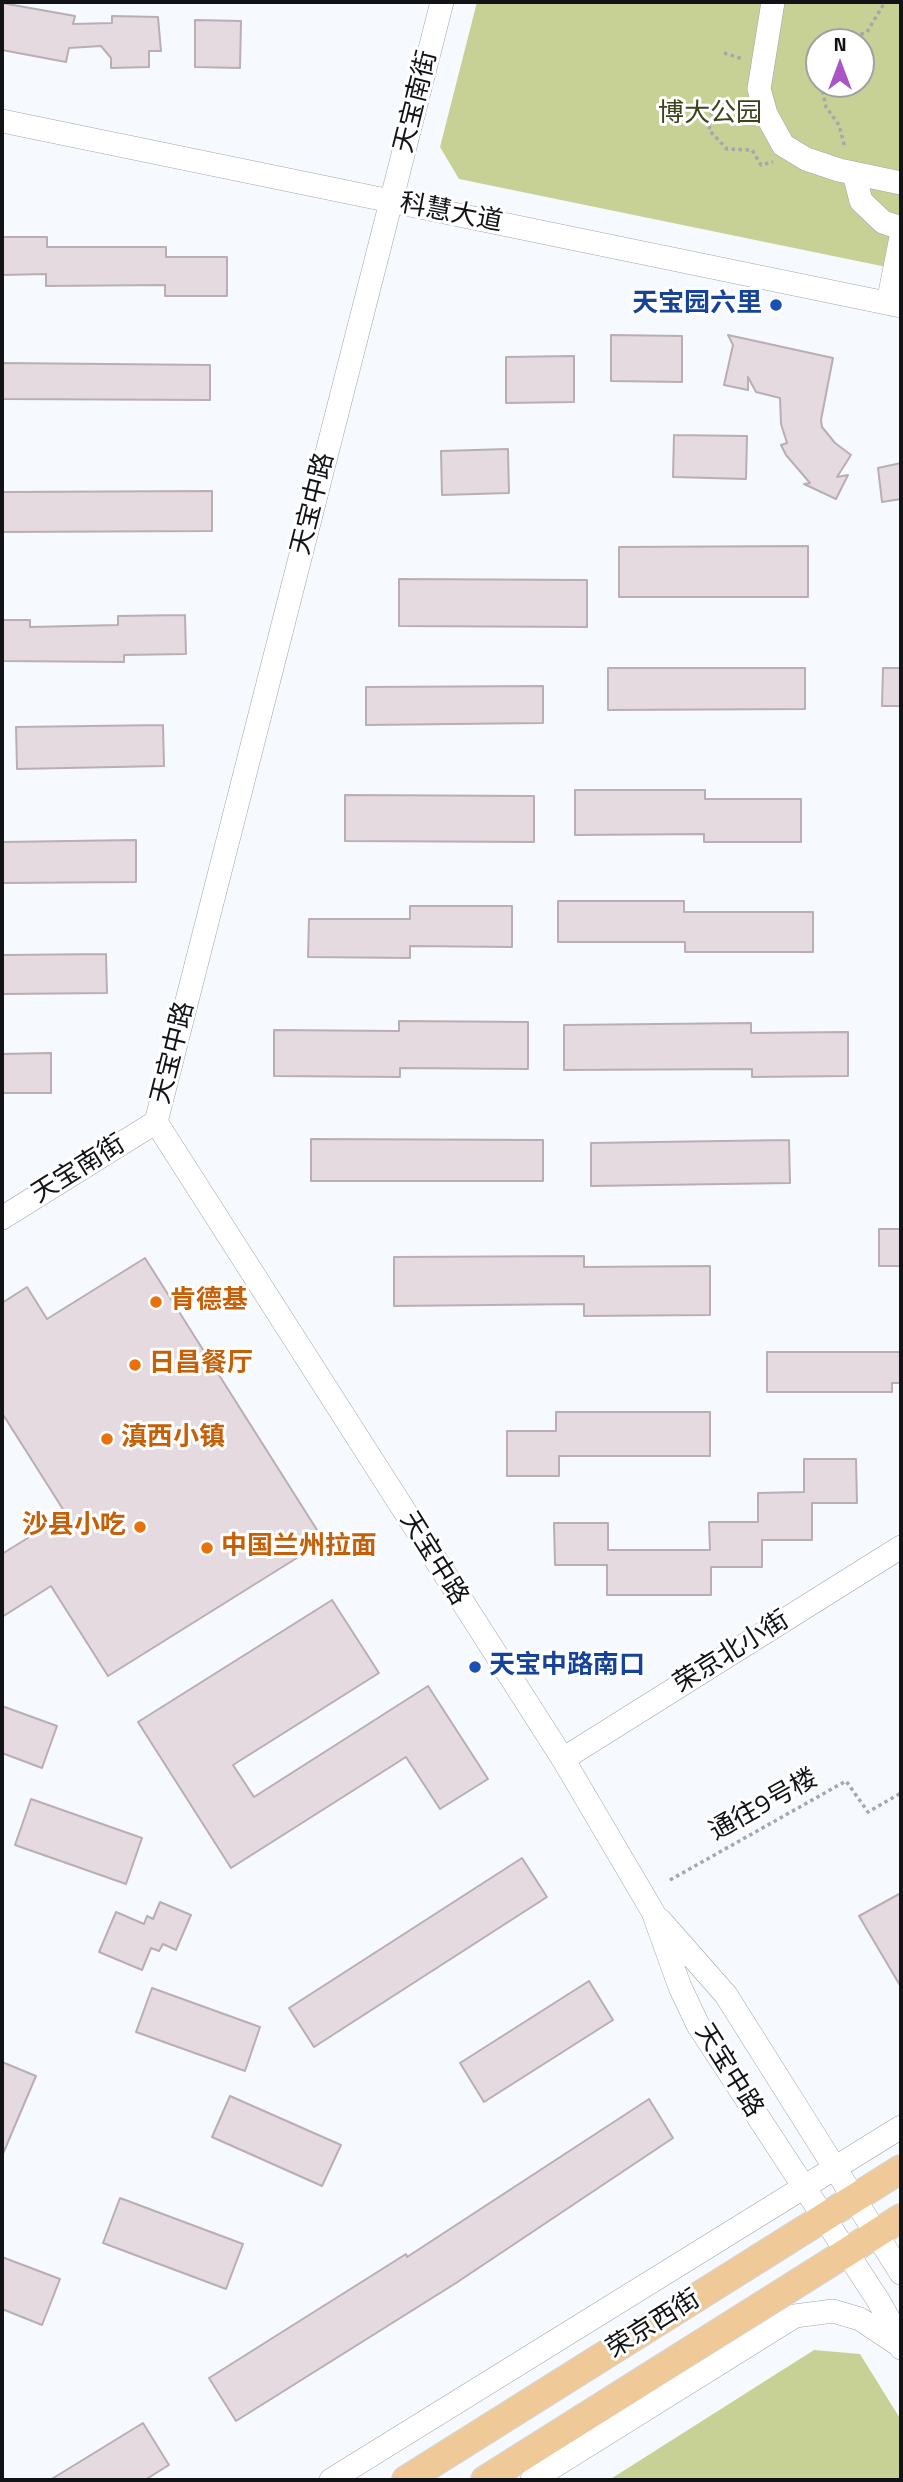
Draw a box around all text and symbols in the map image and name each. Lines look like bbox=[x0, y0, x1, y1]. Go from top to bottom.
north arrow bbox=[805, 28, 875, 98]
text: N bbox=[833, 29, 847, 58]
street label: 天宝南街 bbox=[389, 48, 445, 156]
park label: 博大公园 bbox=[658, 99, 762, 131]
street label: 科慧大道 bbox=[397, 189, 505, 239]
place label: 天宝园六里 bbox=[632, 289, 762, 321]
marker: 天宝园六里 bbox=[768, 297, 784, 313]
street label: 天宝中路 bbox=[286, 450, 342, 558]
street label: 天宝中路 bbox=[146, 999, 202, 1107]
street label: 天宝南街 bbox=[27, 1129, 131, 1211]
place label: 肯德基 bbox=[170, 1286, 248, 1318]
marker: 肯德基 bbox=[148, 1294, 164, 1310]
place label: 日昌餐厅 bbox=[149, 1349, 253, 1381]
marker: 日昌餐厅 bbox=[127, 1357, 143, 1373]
place label: 滇西小镇 bbox=[121, 1423, 225, 1455]
marker: 滇西小镇 bbox=[99, 1431, 115, 1447]
street label: 天宝中路 bbox=[392, 1507, 474, 1611]
place label: 沙县小吃 bbox=[22, 1511, 126, 1543]
marker: 沙县小吃 bbox=[132, 1519, 148, 1535]
place label: 中国兰州拉面 bbox=[221, 1532, 377, 1564]
marker: 中国兰州拉面 bbox=[199, 1540, 215, 1556]
street label: 荣京北小街 bbox=[669, 1605, 795, 1701]
place label: 天宝中路南口 bbox=[489, 1651, 645, 1683]
marker: 天宝中路南口 bbox=[467, 1659, 483, 1675]
street label: 通往9号楼 bbox=[705, 1764, 823, 1848]
street label: 天宝中路 bbox=[687, 2019, 769, 2123]
street label: 荣京西街 bbox=[602, 2284, 706, 2366]

